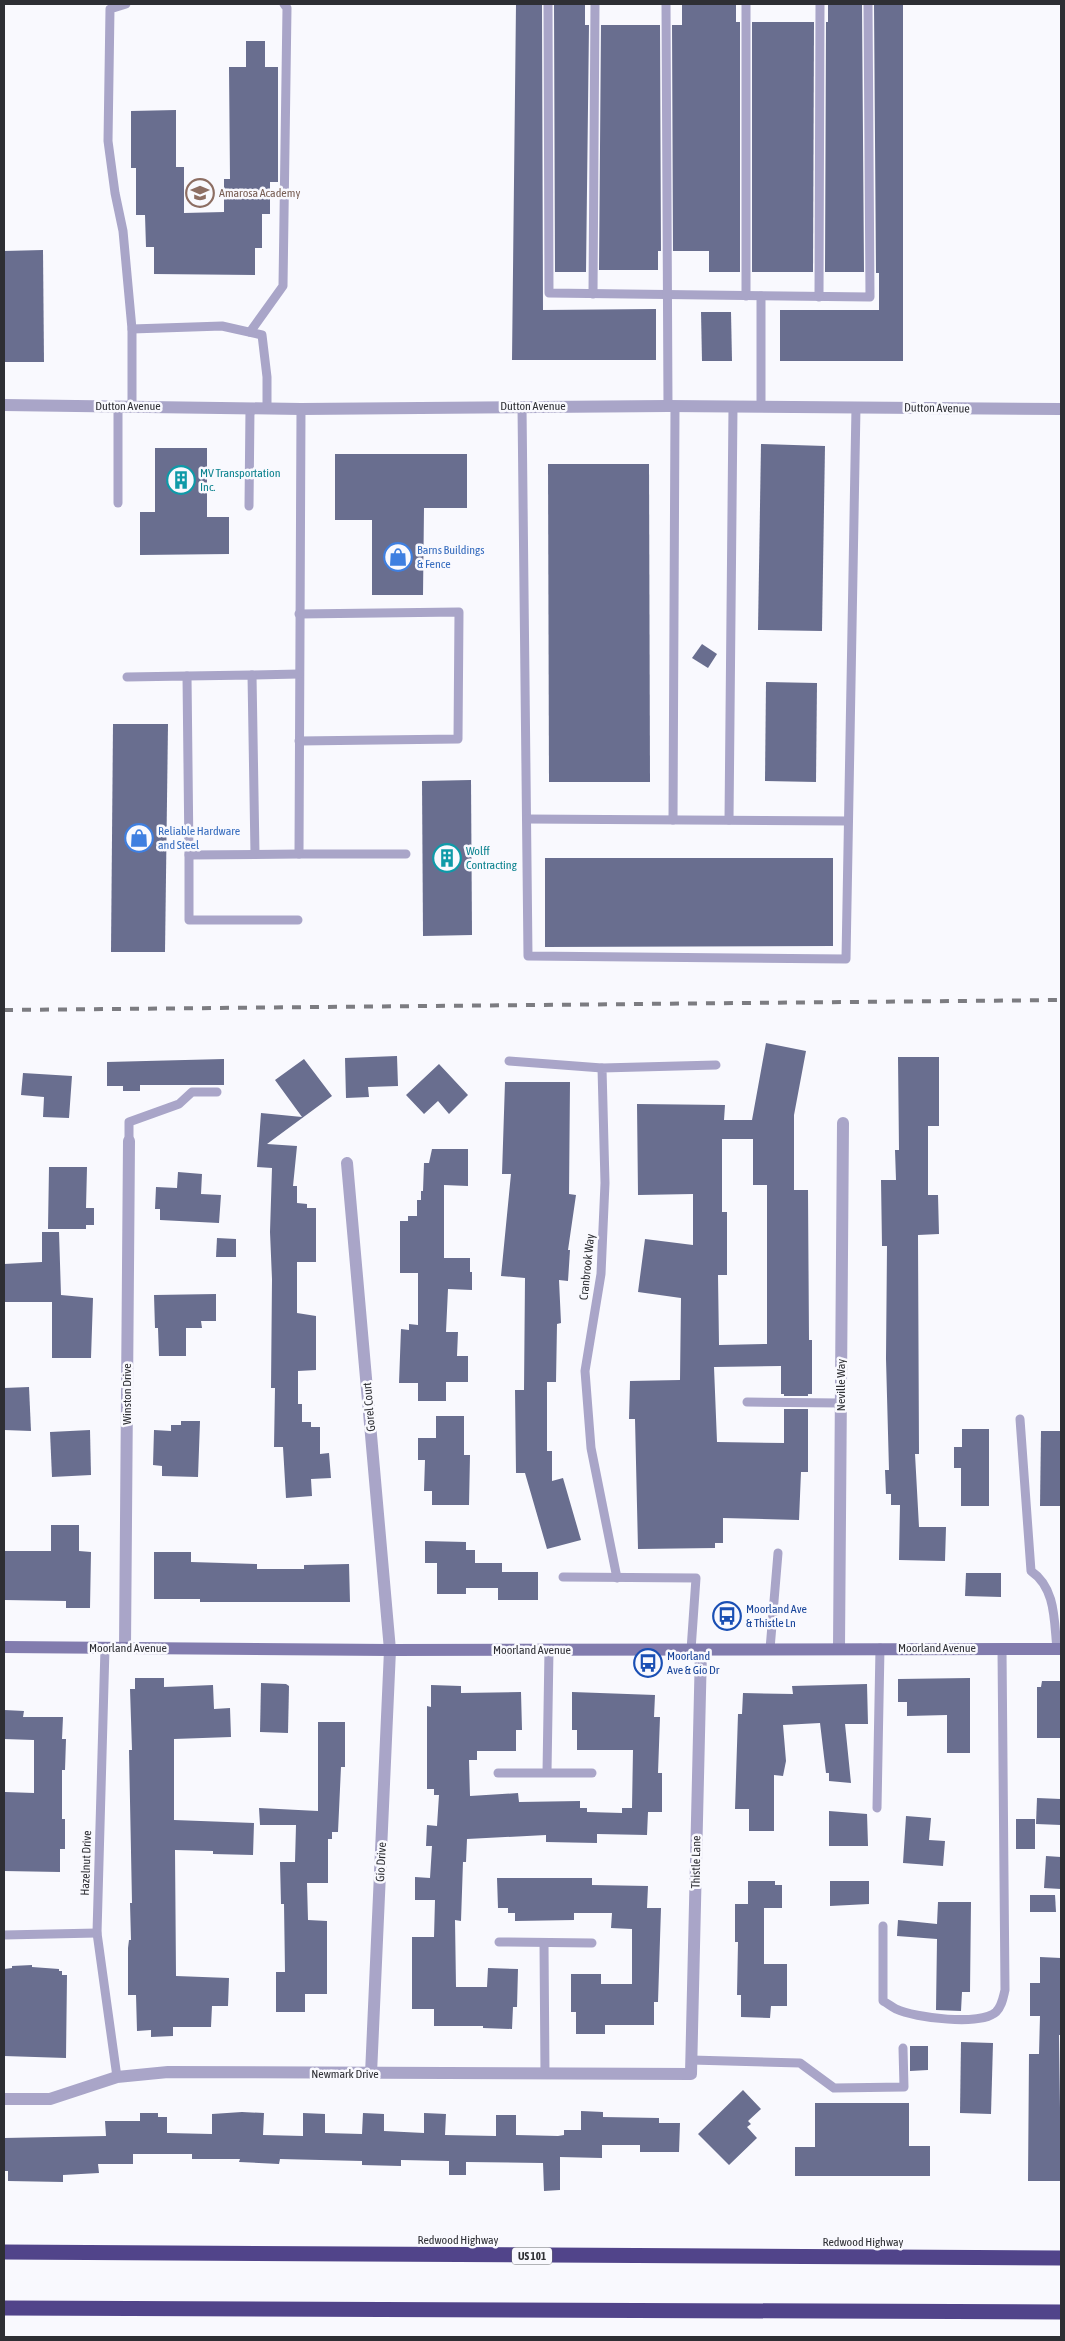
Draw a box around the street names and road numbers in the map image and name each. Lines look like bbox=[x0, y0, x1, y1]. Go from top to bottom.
street label: Dutton Avenue bbox=[95, 399, 161, 413]
street label: Dutton Avenue bbox=[500, 399, 566, 413]
street label: Dutton Avenue bbox=[904, 400, 970, 416]
street label: Cranbrook Way bbox=[577, 1233, 597, 1301]
street label: Neville Way bbox=[834, 1359, 848, 1411]
street label: Winston Drive bbox=[120, 1363, 134, 1425]
street label: Gorel Court bbox=[360, 1381, 378, 1432]
street label: Moorland Avenue bbox=[89, 1641, 167, 1655]
street label: Moorland Avenue bbox=[898, 1641, 976, 1655]
street label: Moorland Avenue bbox=[493, 1643, 571, 1657]
street label: Hazelnut Drive bbox=[78, 1830, 94, 1896]
street label: Thistle Lane bbox=[689, 1835, 703, 1889]
street label: Gio Drive bbox=[373, 1842, 389, 1882]
street label: Newmark Drive bbox=[311, 2067, 379, 2081]
street label: Redwood Highway bbox=[417, 2233, 499, 2247]
street label: Redwood Highway bbox=[822, 2235, 904, 2249]
road number: US 101 bbox=[512, 2248, 552, 2264]

